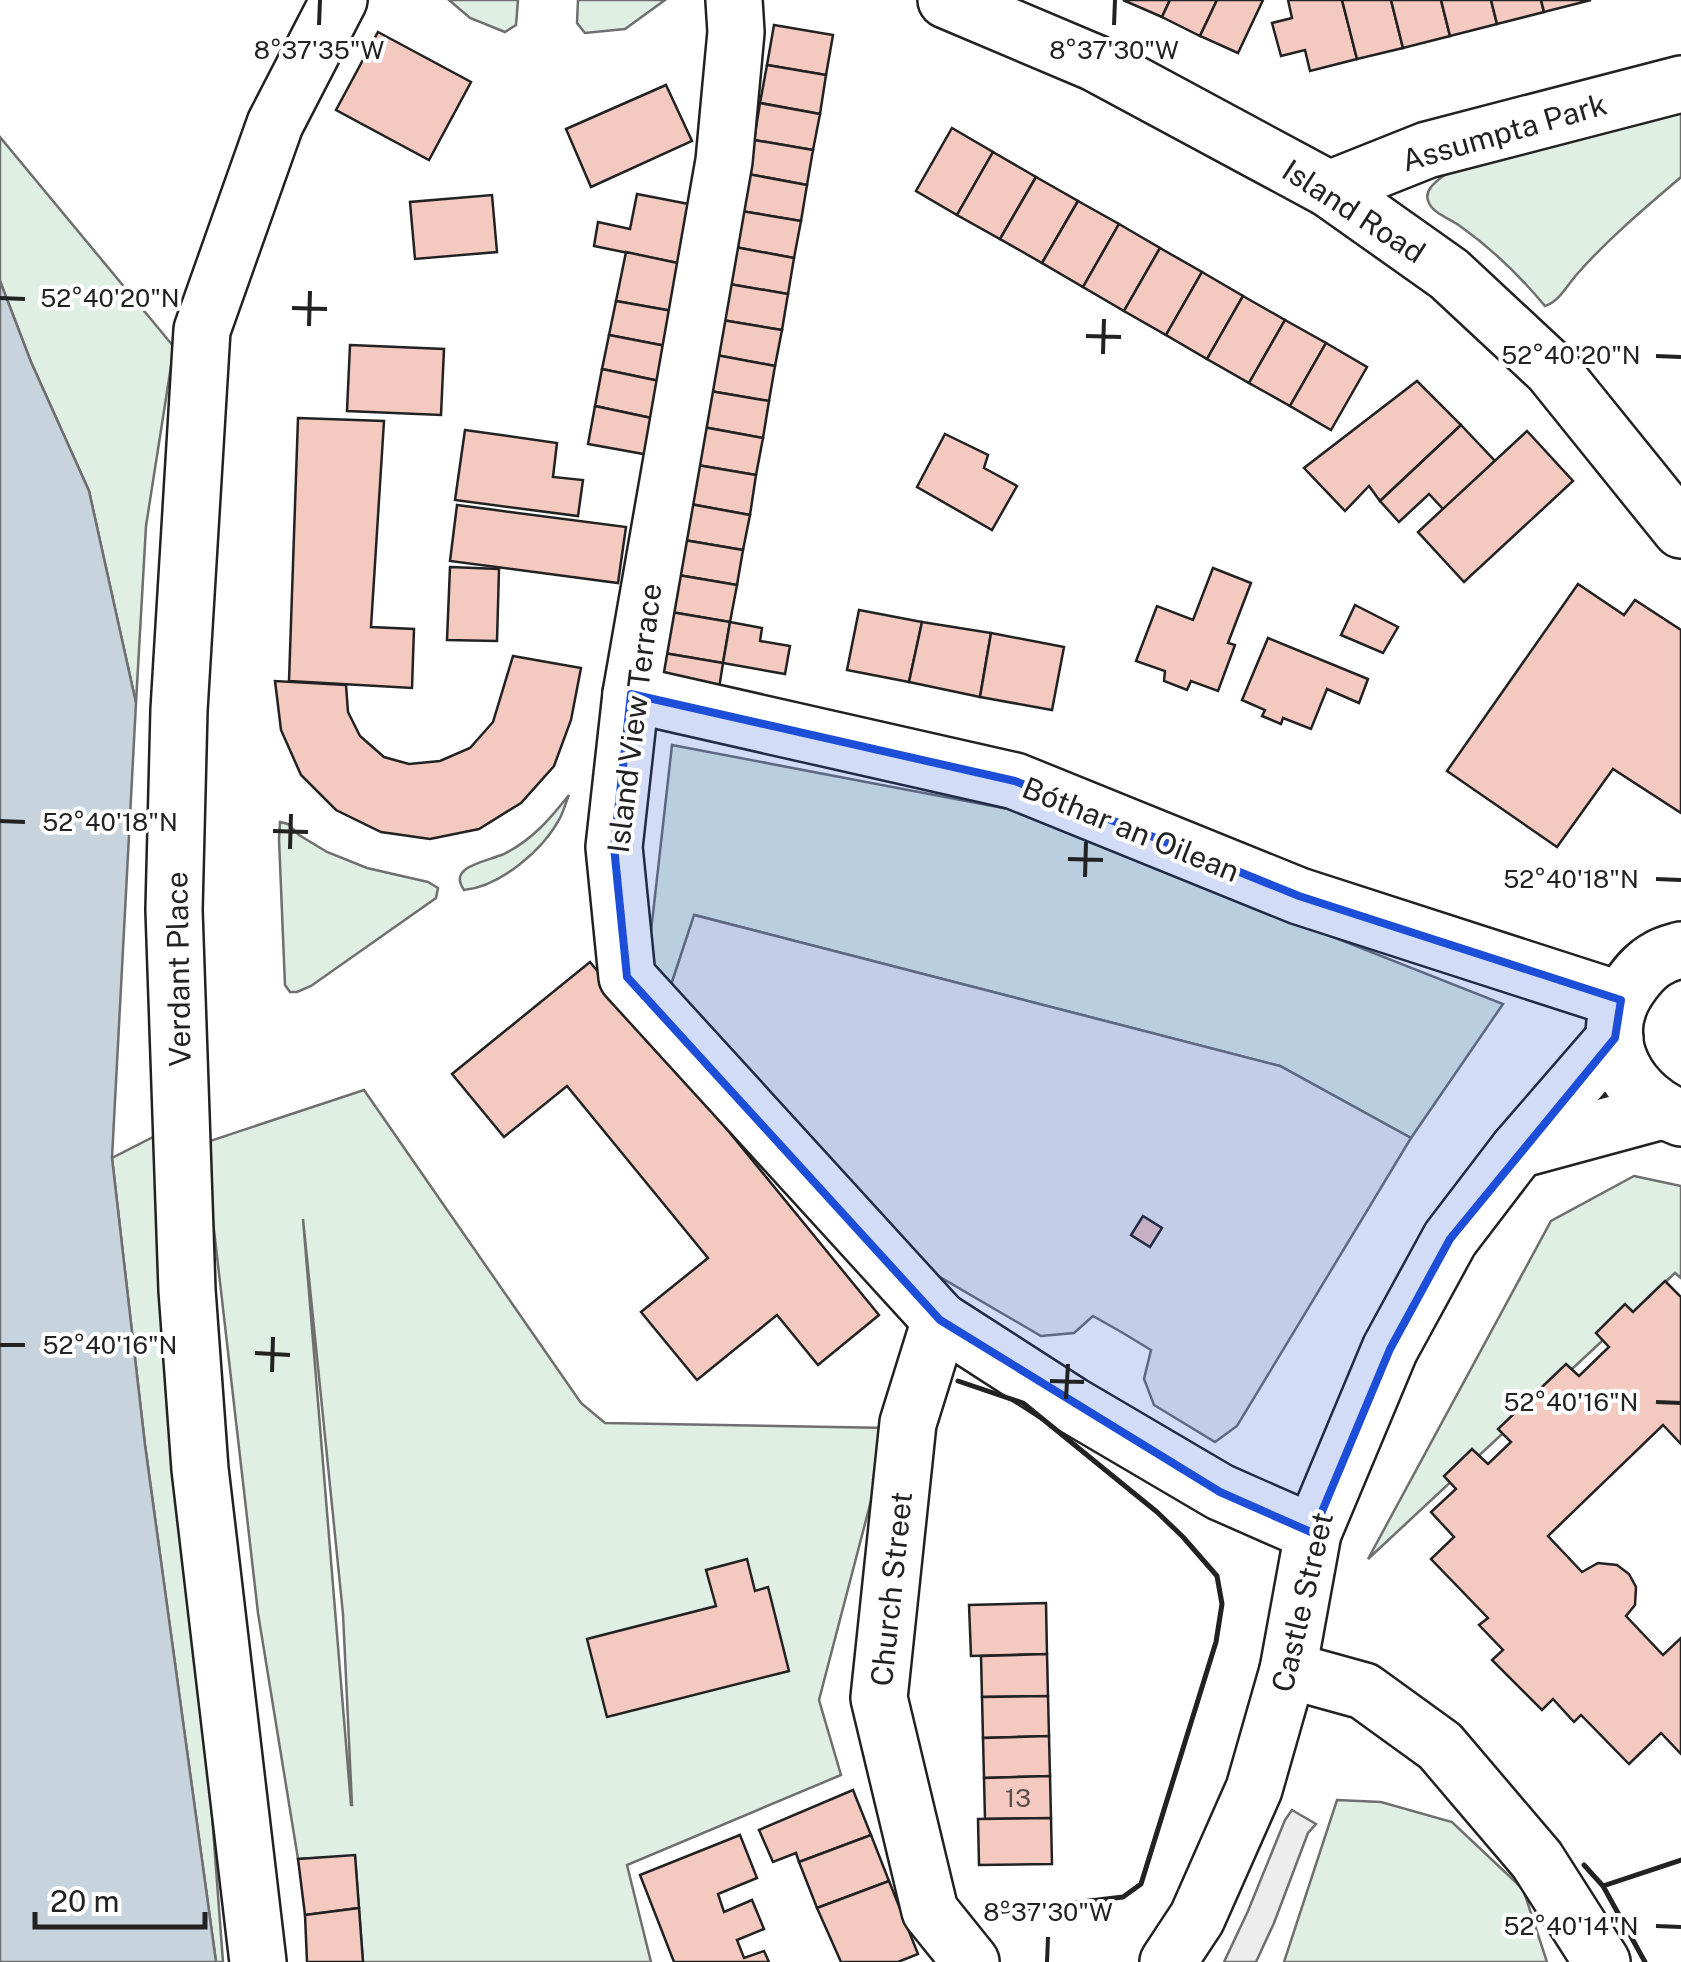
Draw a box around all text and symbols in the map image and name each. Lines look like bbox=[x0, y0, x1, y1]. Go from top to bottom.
text: 8°37'35"W bbox=[254, 35, 384, 65]
text: 8°37'30"W bbox=[1049, 35, 1179, 65]
street label: Assumpta Park bbox=[1397, 86, 1611, 178]
street label: Island Road bbox=[1276, 152, 1432, 270]
text: 52°40'20"N bbox=[40, 283, 180, 313]
text: 52°40'20"N bbox=[1501, 340, 1641, 370]
street label: Island View Terrace bbox=[600, 581, 668, 855]
street label: Bóthar an Oilean bbox=[1017, 769, 1245, 889]
text: 52°40'18"N bbox=[42, 807, 178, 837]
text: 52°40'18"N bbox=[1503, 864, 1639, 894]
street label: Verdant Place bbox=[158, 871, 198, 1067]
text: 52°40'16"N bbox=[43, 1330, 177, 1360]
text: 52°40'16"N bbox=[1504, 1387, 1638, 1417]
street label: Church Street bbox=[863, 1490, 919, 1688]
street label: Castle Street bbox=[1264, 1509, 1340, 1695]
house number: 13 bbox=[1005, 1783, 1031, 1813]
scale bar bbox=[35, 1867, 205, 1929]
text: 20 m bbox=[50, 1883, 119, 1919]
text: 8°37'30"W bbox=[983, 1897, 1113, 1927]
text: 52°40'14"N bbox=[1503, 1911, 1639, 1941]

